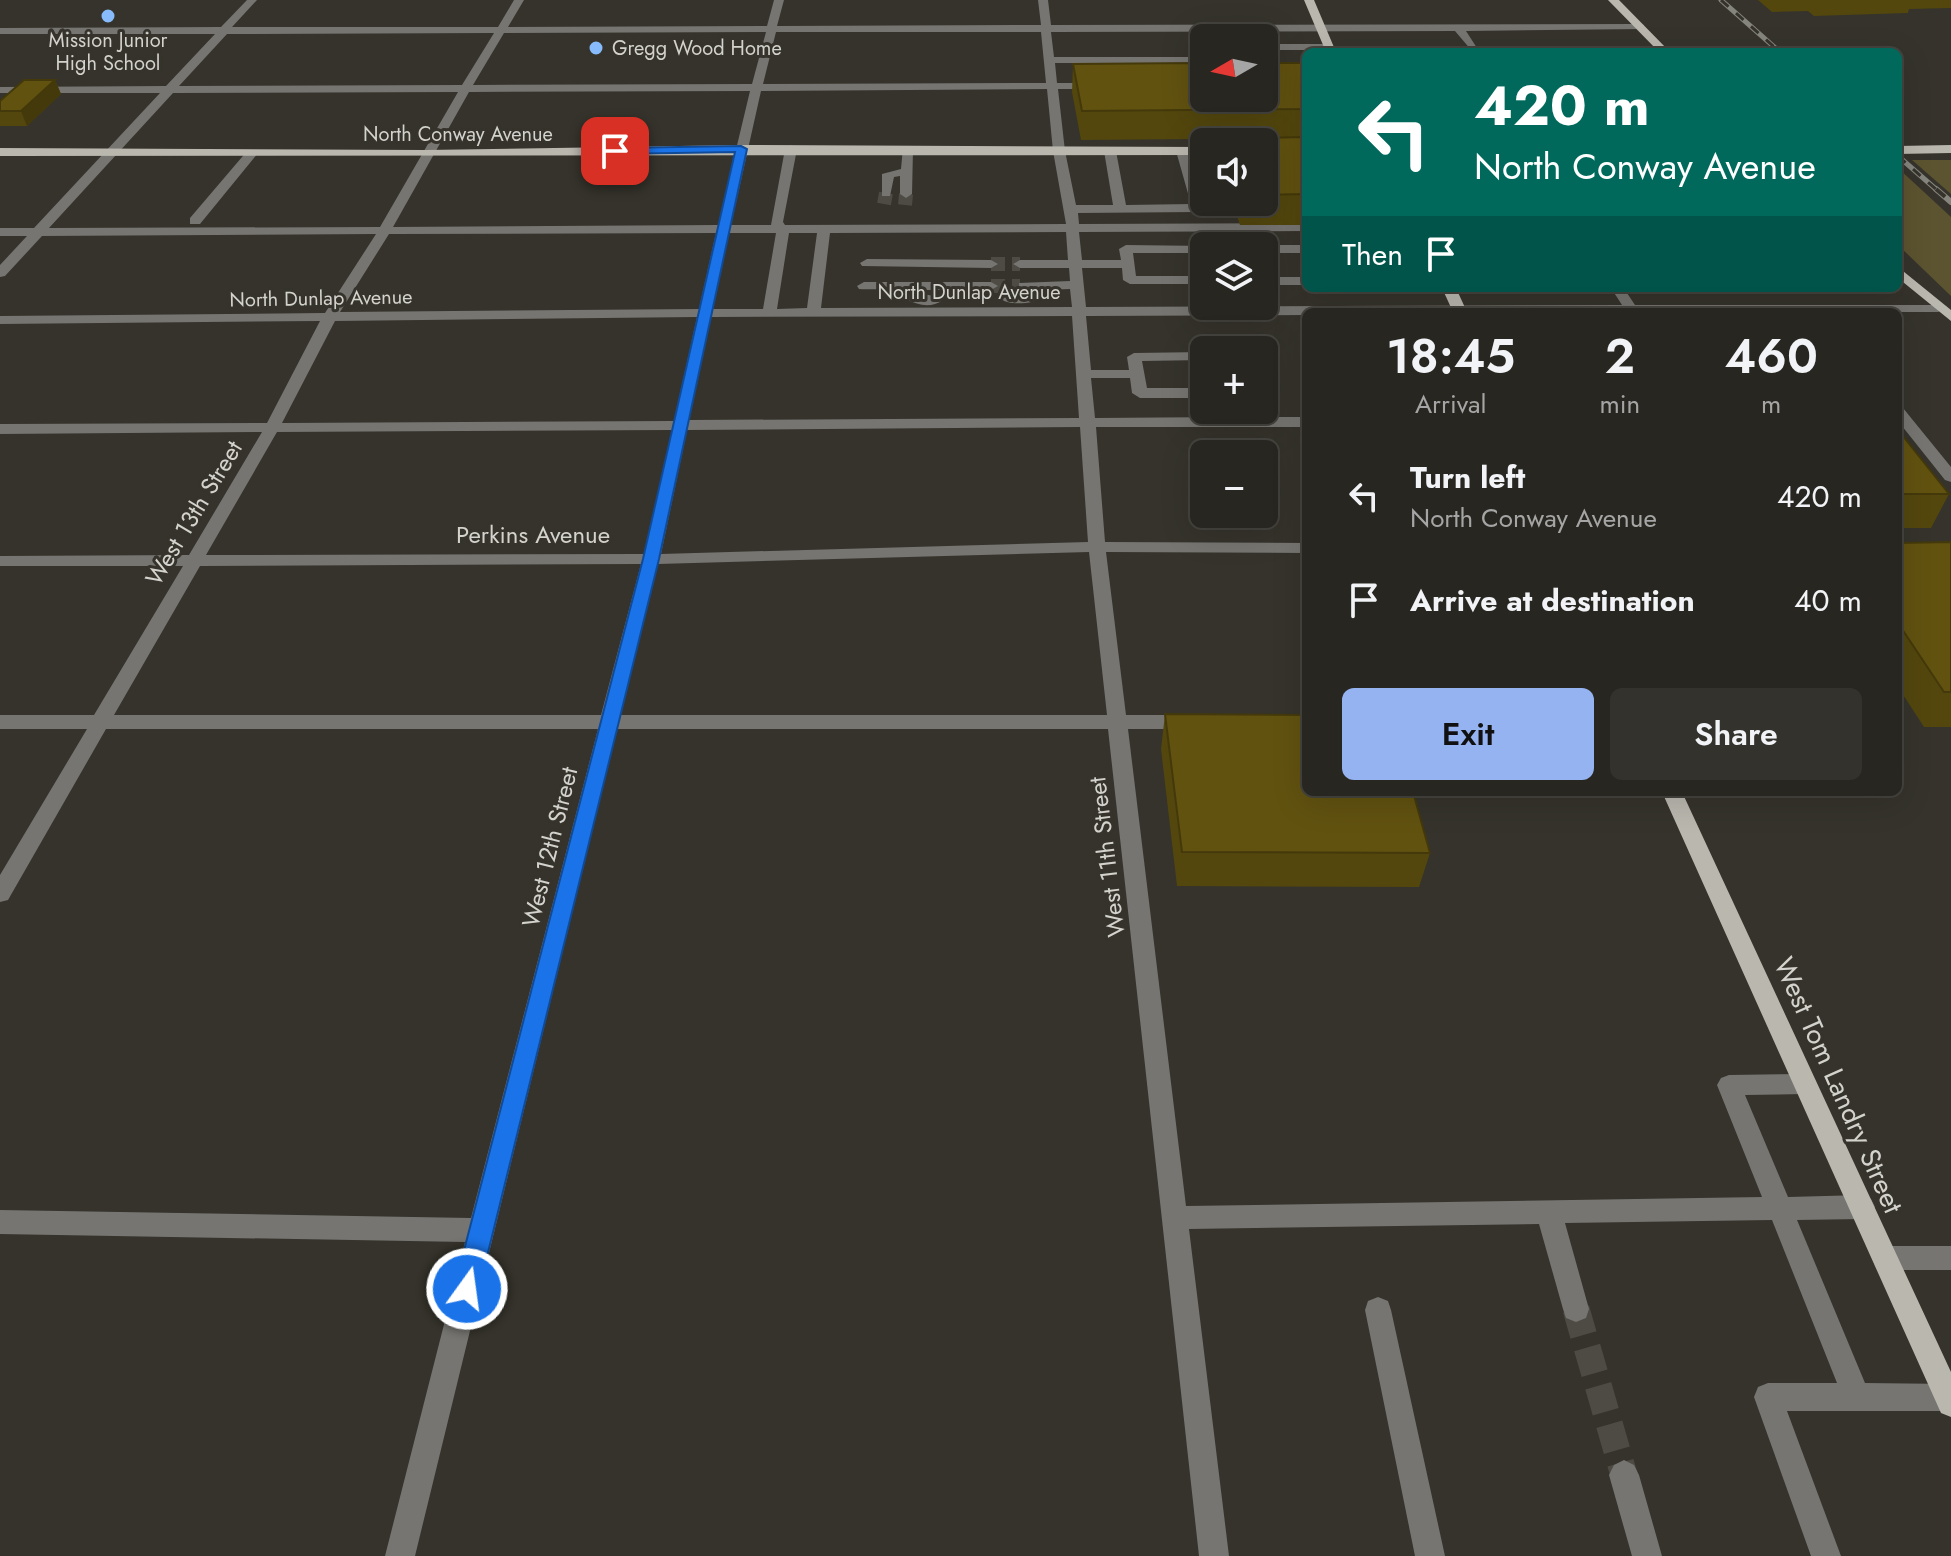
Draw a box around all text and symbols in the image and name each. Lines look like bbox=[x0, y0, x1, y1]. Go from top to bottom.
marker: Mission Junior High School bbox=[99, 7, 117, 25]
north arrow bbox=[1190, 24, 1278, 112]
map controls bbox=[1190, 24, 1278, 528]
place label: Mission Junior High School bbox=[49, 26, 168, 78]
place label: Gregg Wood Home bbox=[612, 34, 782, 63]
marker: Gregg Wood Home bbox=[587, 39, 605, 57]
text: 420 m bbox=[1474, 65, 1650, 146]
icon: left bbox=[1342, 80, 1446, 184]
pin bbox=[581, 117, 649, 185]
street label: North Conway Avenue bbox=[363, 120, 553, 149]
button: sound bbox=[1190, 128, 1278, 216]
icon: arrive bbox=[593, 129, 637, 173]
text: North Conway Avenue bbox=[1474, 140, 1816, 192]
button: layers bbox=[1190, 232, 1278, 320]
icon: arrive bbox=[1419, 232, 1463, 276]
text: Then bbox=[1342, 233, 1403, 276]
street label: North Dunlap Avenue bbox=[877, 278, 1061, 307]
street label: North Dunlap Avenue bbox=[229, 282, 413, 315]
text: 18:45 bbox=[1386, 322, 1515, 391]
text: 2 bbox=[1605, 322, 1635, 391]
text: 460 bbox=[1724, 322, 1818, 391]
button: + bbox=[1190, 336, 1278, 424]
text: Arrival bbox=[1415, 385, 1487, 423]
text: min bbox=[1600, 385, 1640, 423]
text: m bbox=[1761, 385, 1781, 423]
street label: West 13th Street bbox=[136, 433, 251, 592]
button: − bbox=[1190, 440, 1278, 528]
text: Turn left bbox=[1410, 456, 1525, 499]
icon: left bbox=[1342, 474, 1386, 518]
text: 420 m bbox=[1777, 475, 1862, 518]
text: North Conway Avenue bbox=[1410, 499, 1657, 537]
street label: Perkins Avenue bbox=[456, 517, 610, 552]
icon: arrive bbox=[1342, 578, 1386, 622]
text: Arrive at destination bbox=[1410, 579, 1695, 622]
text: 40 m bbox=[1794, 579, 1862, 622]
button: Exit bbox=[1342, 688, 1594, 780]
button: Share bbox=[1610, 688, 1862, 780]
street label: West 12th Street bbox=[513, 763, 586, 931]
street label: West 11th Street bbox=[1079, 775, 1134, 939]
street label: West Tom Landry Street bbox=[1764, 950, 1914, 1220]
position arrow bbox=[425, 1247, 509, 1331]

